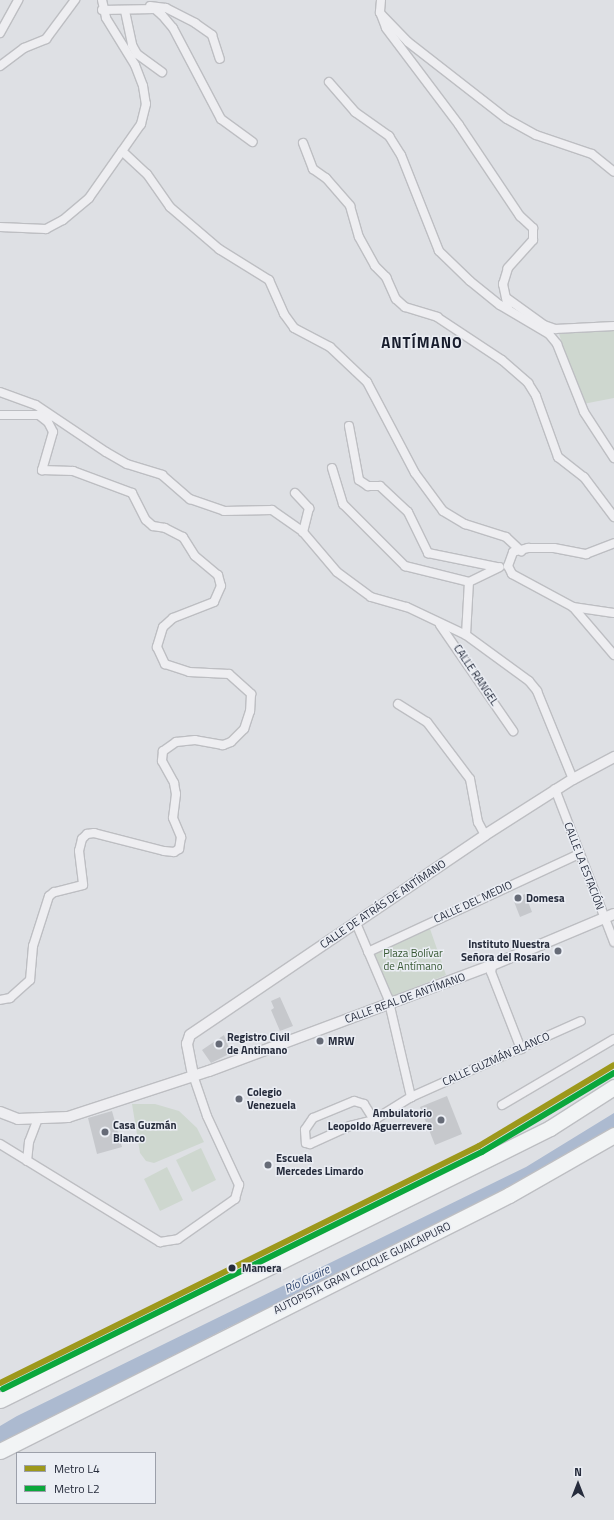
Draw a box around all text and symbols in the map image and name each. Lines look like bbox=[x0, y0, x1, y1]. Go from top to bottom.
district label: ANTÍMANO bbox=[381, 334, 463, 352]
street label: CALLE RANGEL bbox=[451, 642, 501, 708]
street label: CALLE LA ESTACIÓN bbox=[561, 820, 607, 912]
street label: CALLE DE ATRÁS DE ANTÍMANO bbox=[317, 857, 449, 951]
street label: CALLE DEL MEDIO bbox=[432, 878, 514, 926]
place label: Domesa bbox=[526, 891, 565, 905]
marker: Domesa bbox=[513, 893, 523, 903]
place label: Instituto Nuestra Señora del Rosario bbox=[461, 938, 550, 964]
marker: Instituto Nuestra Señora del Rosario bbox=[553, 946, 563, 956]
park label: Plaza Bolívar de Antímano bbox=[383, 947, 443, 973]
street label: CALLE REAL DE ANTÍMANO bbox=[343, 970, 467, 1026]
street label: CALLE GUZMÁN BLANCO bbox=[440, 1029, 552, 1089]
place label: Registro Civil de Antimano bbox=[227, 1031, 290, 1057]
place label: MRW bbox=[328, 1034, 354, 1048]
marker: MRW bbox=[315, 1036, 325, 1046]
marker: Registro Civil de Antimano bbox=[214, 1039, 224, 1049]
place label: Colegio Venezuela bbox=[247, 1086, 296, 1112]
marker: Colegio Venezuela bbox=[234, 1094, 244, 1104]
place label: Ambulatorio Leopoldo Aguerrevere bbox=[328, 1107, 432, 1133]
marker: Ambulatorio Leopoldo Aguerrevere bbox=[435, 1114, 447, 1126]
place label: Casa Guzmán Blanco bbox=[113, 1119, 177, 1145]
marker: Casa Guzmán Blanco bbox=[100, 1127, 110, 1137]
place label: Escuela Mercedes Limardo bbox=[276, 1152, 364, 1178]
marker: Escuela Mercedes Limardo bbox=[263, 1160, 273, 1170]
street label: AUTOPISTA GRAN CACIQUE GUAICAIPURO bbox=[271, 1219, 453, 1317]
marker: Mamera bbox=[225, 1261, 239, 1275]
place label: Mamera bbox=[242, 1261, 282, 1275]
water label: Río Guaire bbox=[282, 1262, 332, 1296]
legend bbox=[16, 1452, 156, 1504]
text: Metro L4 bbox=[54, 1459, 100, 1478]
north arrow bbox=[558, 1464, 598, 1504]
text: N bbox=[574, 1464, 582, 1480]
text: Metro L2 bbox=[54, 1479, 100, 1498]

